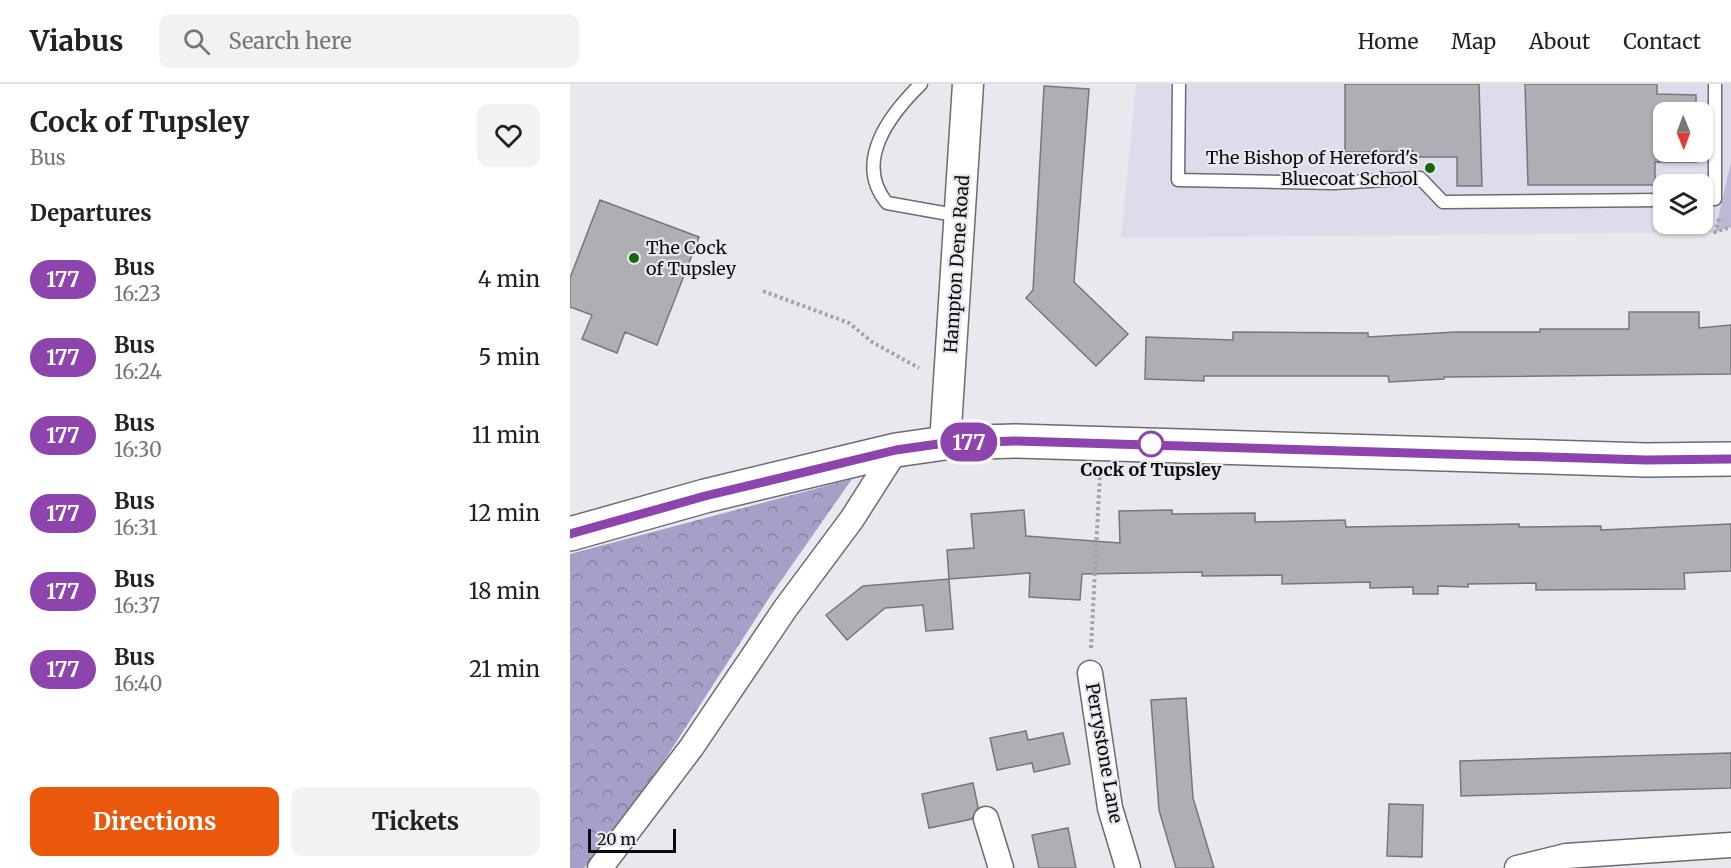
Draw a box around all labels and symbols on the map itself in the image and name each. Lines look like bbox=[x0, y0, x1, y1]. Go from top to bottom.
north arrow bbox=[1653, 102, 1713, 162]
place label: The Bishop of Hereford's Bluecoat School bbox=[1206, 146, 1418, 190]
marker: The Bishop of Hereford's Bluecoat School bbox=[1423, 161, 1437, 175]
street label: Hampton Dene Road bbox=[939, 174, 974, 354]
place label: The Cock of Tupsley bbox=[646, 236, 737, 280]
marker: The Cock of Tupsley bbox=[627, 251, 641, 265]
line badge: 177 bbox=[934, 422, 1004, 462]
marker: Cock of Tupsley bbox=[1138, 431, 1164, 457]
place label: Cock of Tupsley bbox=[1081, 458, 1222, 481]
street label: Perrystone Lane bbox=[1081, 681, 1128, 825]
scale bar bbox=[588, 826, 676, 854]

